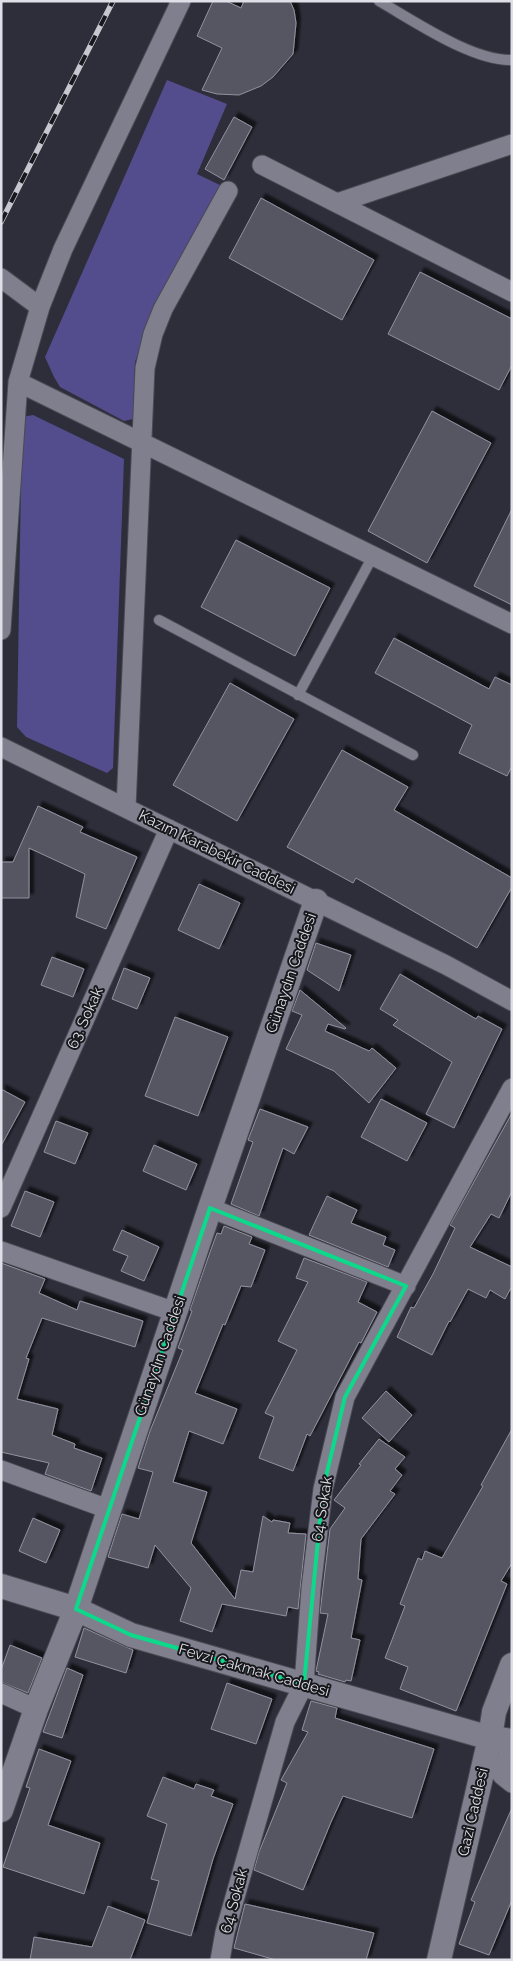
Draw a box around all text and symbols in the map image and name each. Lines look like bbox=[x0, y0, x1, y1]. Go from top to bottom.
street label: Kazım Karabekir Caddesi bbox=[136, 806, 298, 898]
street label: Günaydın Caddesi bbox=[262, 911, 320, 1035]
street label: 63. Sokak bbox=[63, 984, 107, 1052]
street label: Günaydın Caddesi bbox=[131, 1294, 189, 1418]
street label: 64. Sokak bbox=[308, 1475, 336, 1543]
street label: Fevzi Çakmak Caddesi bbox=[177, 1640, 331, 1700]
street label: Gazi Caddesi bbox=[454, 1766, 492, 1858]
street label: 64. Sokak bbox=[217, 1867, 251, 1935]

